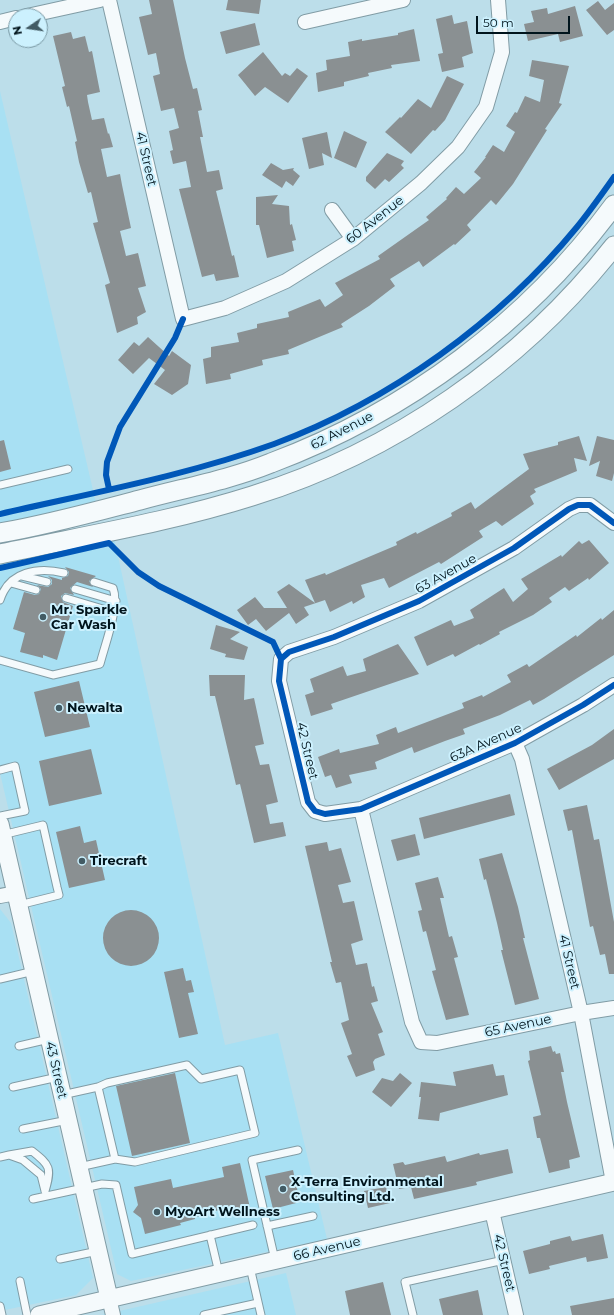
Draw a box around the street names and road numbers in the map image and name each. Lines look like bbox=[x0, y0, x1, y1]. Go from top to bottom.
street label: 41 Street bbox=[132, 130, 160, 188]
street label: 60 Avenue bbox=[343, 193, 407, 247]
street label: 62 Avenue bbox=[308, 409, 376, 453]
street label: 63 Avenue bbox=[413, 551, 479, 597]
street label: 63A Avenue bbox=[448, 720, 524, 766]
street label: 42 Street bbox=[293, 721, 321, 781]
street label: 41 Street bbox=[555, 933, 583, 991]
street label: 65 Avenue bbox=[483, 1011, 553, 1041]
street label: 43 Street bbox=[42, 1040, 70, 1100]
street label: 42 Street bbox=[490, 1233, 518, 1293]
street label: 66 Avenue bbox=[292, 1234, 362, 1264]

